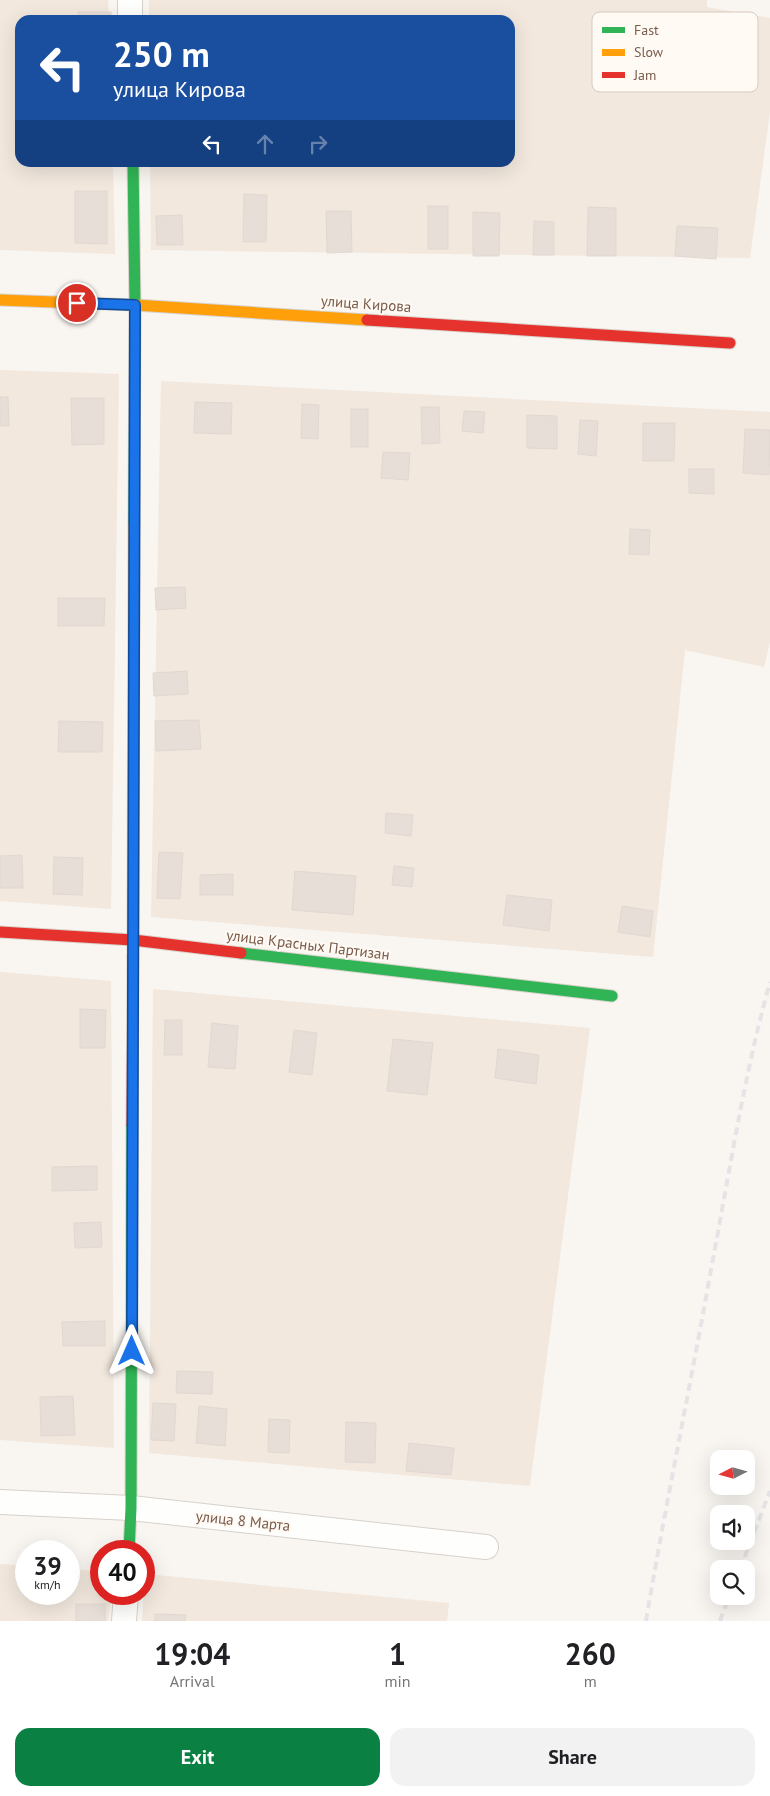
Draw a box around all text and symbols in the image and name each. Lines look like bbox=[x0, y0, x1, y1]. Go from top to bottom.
legend bbox=[592, 12, 758, 92]
text: Fast bbox=[634, 21, 659, 39]
text: 250 m bbox=[113, 31, 210, 77]
icon: left bbox=[30, 35, 95, 100]
text: Slow bbox=[634, 43, 664, 61]
text: Jam bbox=[633, 66, 656, 84]
text: улица Кирова bbox=[113, 75, 246, 103]
icon: left bbox=[198, 130, 226, 158]
icon: ahead bbox=[251, 130, 279, 158]
icon: right bbox=[304, 130, 332, 158]
pin bbox=[56, 282, 98, 324]
icon: arrive bbox=[63, 289, 91, 317]
street label: улица Кирова bbox=[320, 291, 412, 316]
street label: улица Красных Партизан bbox=[225, 925, 391, 964]
position arrow bbox=[105, 1324, 157, 1376]
north arrow bbox=[710, 1450, 755, 1495]
map controls bbox=[710, 1450, 755, 1605]
button: sound bbox=[710, 1505, 755, 1550]
street label: улица 8 Марта bbox=[195, 1506, 291, 1535]
speed limit sign: 40 bbox=[90, 1540, 155, 1605]
text: 39 bbox=[33, 1550, 62, 1582]
button: search bbox=[710, 1560, 755, 1605]
text: km/h bbox=[34, 1577, 61, 1592]
text: 19:04 bbox=[154, 1634, 230, 1673]
text: 1 bbox=[389, 1634, 406, 1673]
text: 260 bbox=[565, 1634, 616, 1673]
text: Arrival bbox=[170, 1671, 215, 1691]
text: min bbox=[385, 1671, 411, 1691]
text: m bbox=[584, 1671, 597, 1691]
button: Exit bbox=[15, 1728, 380, 1786]
button: Share bbox=[390, 1728, 755, 1786]

